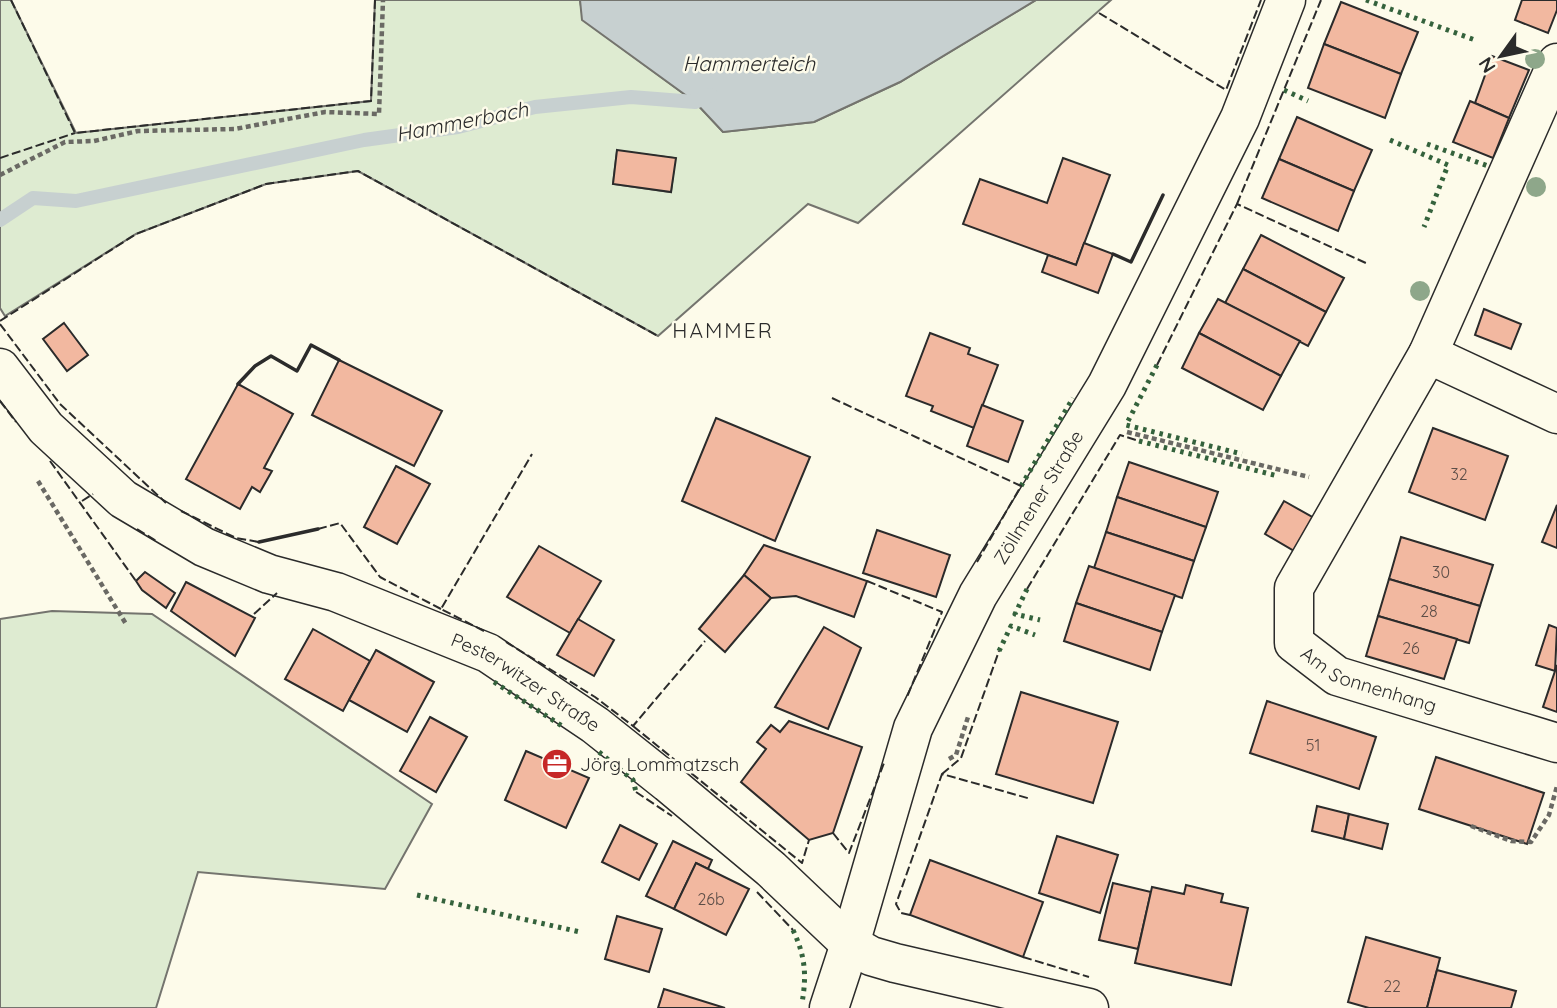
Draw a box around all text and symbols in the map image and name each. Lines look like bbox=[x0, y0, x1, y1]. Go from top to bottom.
north arrow bbox=[1466, 21, 1536, 91]
water label: Hammerteich bbox=[683, 50, 816, 76]
text: N bbox=[1473, 53, 1501, 78]
water label: Hammerbach bbox=[393, 95, 531, 147]
district label: HAMMER bbox=[672, 317, 774, 343]
street label: Zöllmener Straße bbox=[988, 426, 1088, 568]
house number: 32 bbox=[1450, 464, 1468, 484]
house number: 30 bbox=[1432, 562, 1450, 582]
house number: 28 bbox=[1420, 601, 1438, 621]
street label: Pesterwitzer Straße bbox=[448, 627, 605, 737]
house number: 26 bbox=[1402, 638, 1420, 658]
street label: Am Sonnenhang bbox=[1296, 641, 1440, 718]
house number: 51 bbox=[1306, 735, 1320, 755]
office icon: Jörg Lommatzsch bbox=[540, 747, 574, 781]
place label: Jörg Lommatzsch bbox=[580, 752, 739, 776]
house number: 26b bbox=[697, 889, 725, 909]
house number: 22 bbox=[1383, 976, 1401, 996]

